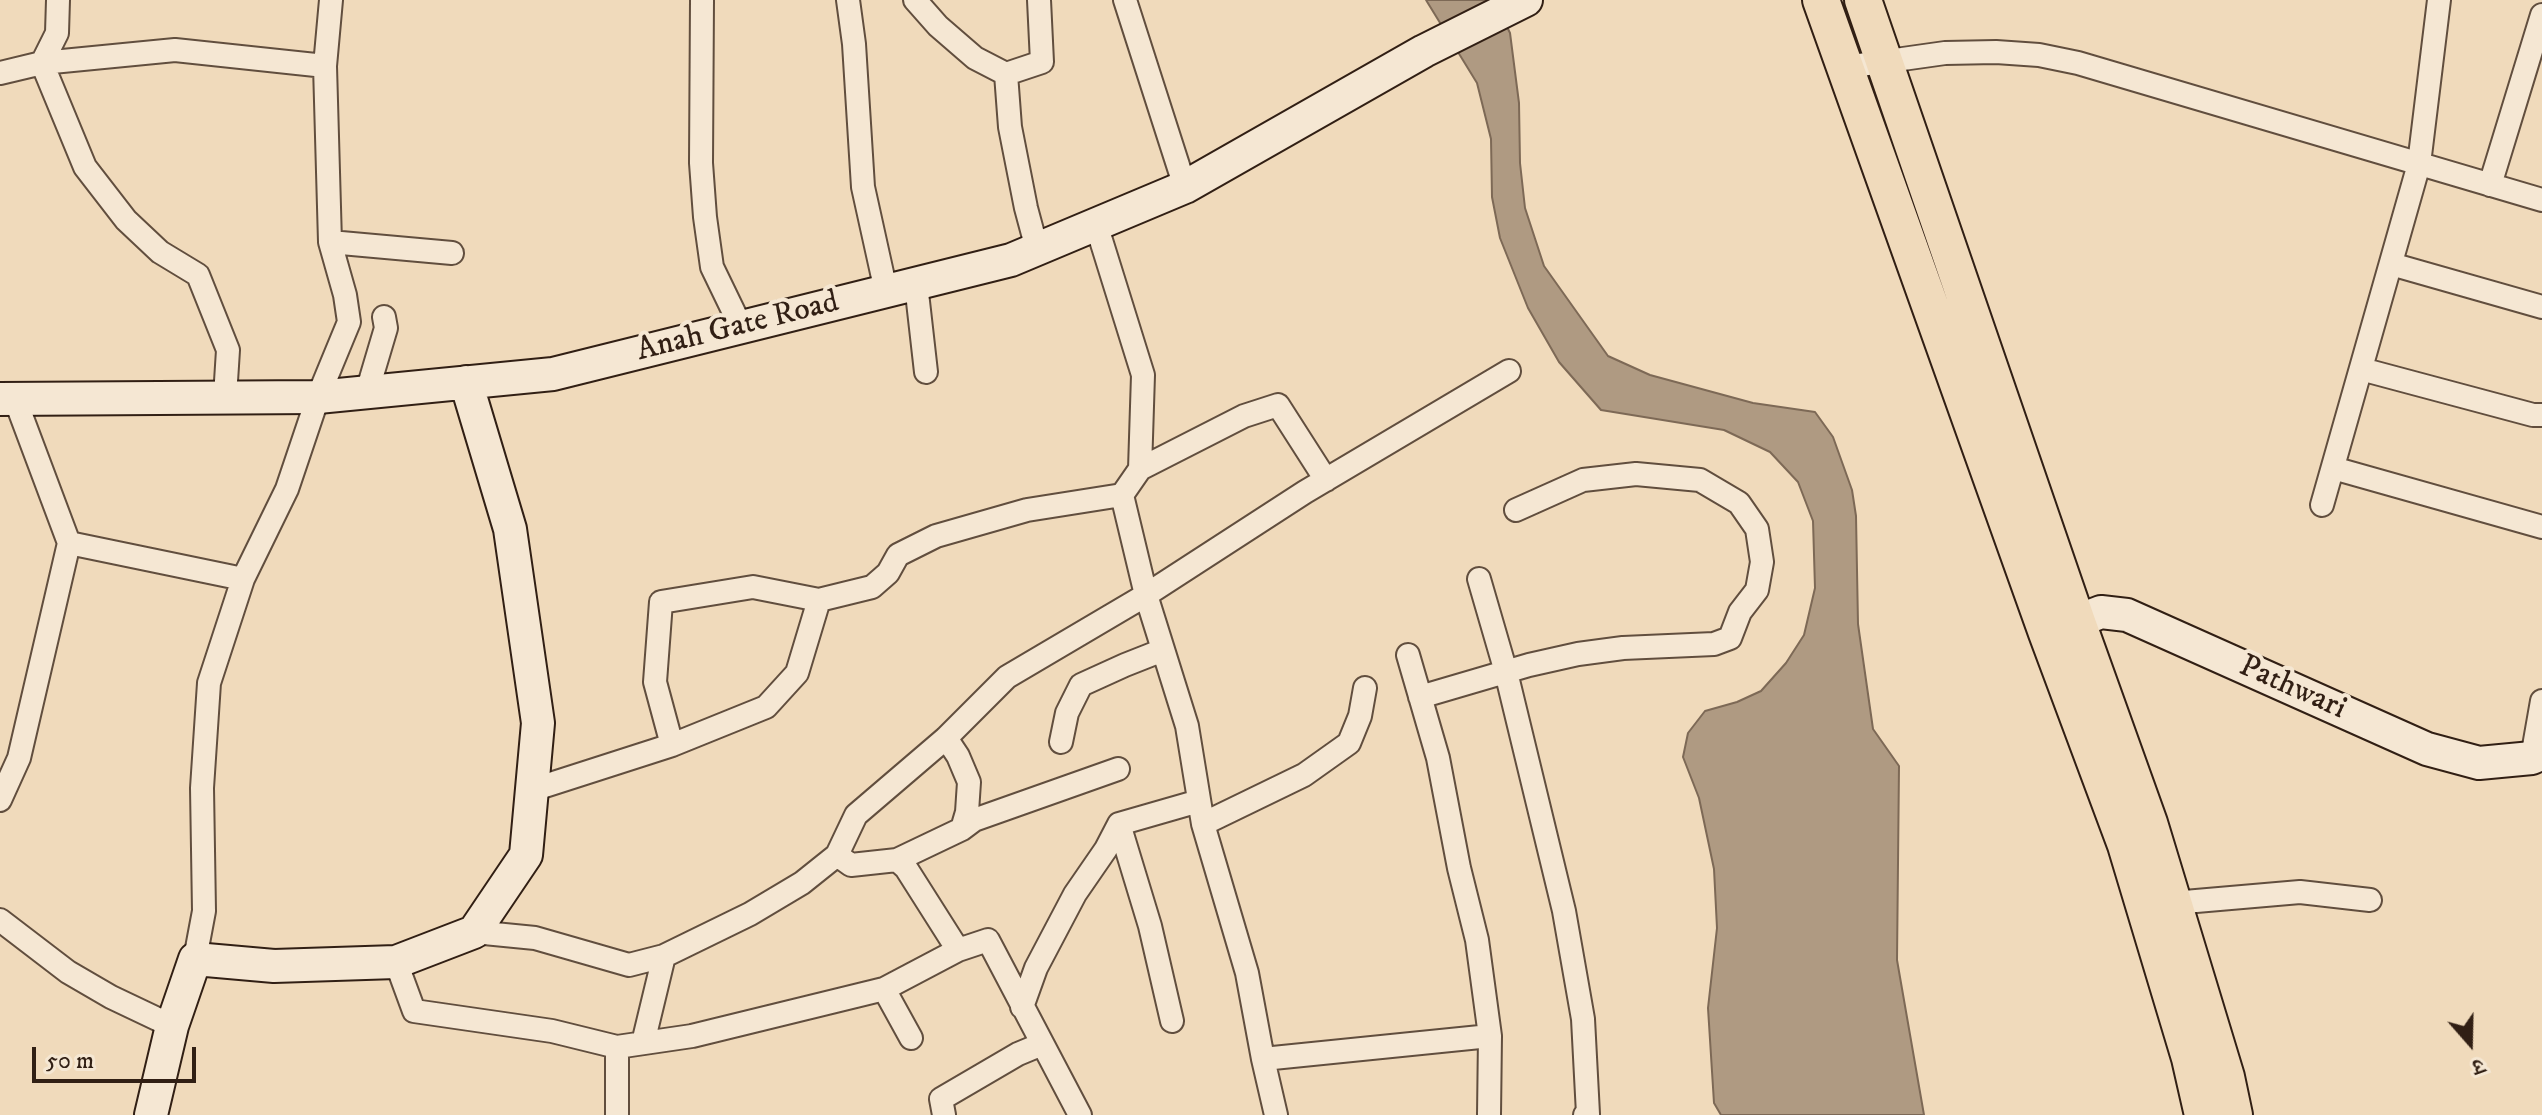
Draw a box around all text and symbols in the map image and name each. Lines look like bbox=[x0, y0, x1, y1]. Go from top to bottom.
street label: Anah Gate Road bbox=[633, 284, 843, 372]
street label: Pathwari bbox=[2232, 648, 2352, 730]
north arrow bbox=[2430, 1003, 2510, 1083]
scale bar bbox=[36, 1031, 200, 1081]
text: 50 m bbox=[46, 1046, 94, 1076]
text: उ bbox=[2469, 1051, 2488, 1081]

